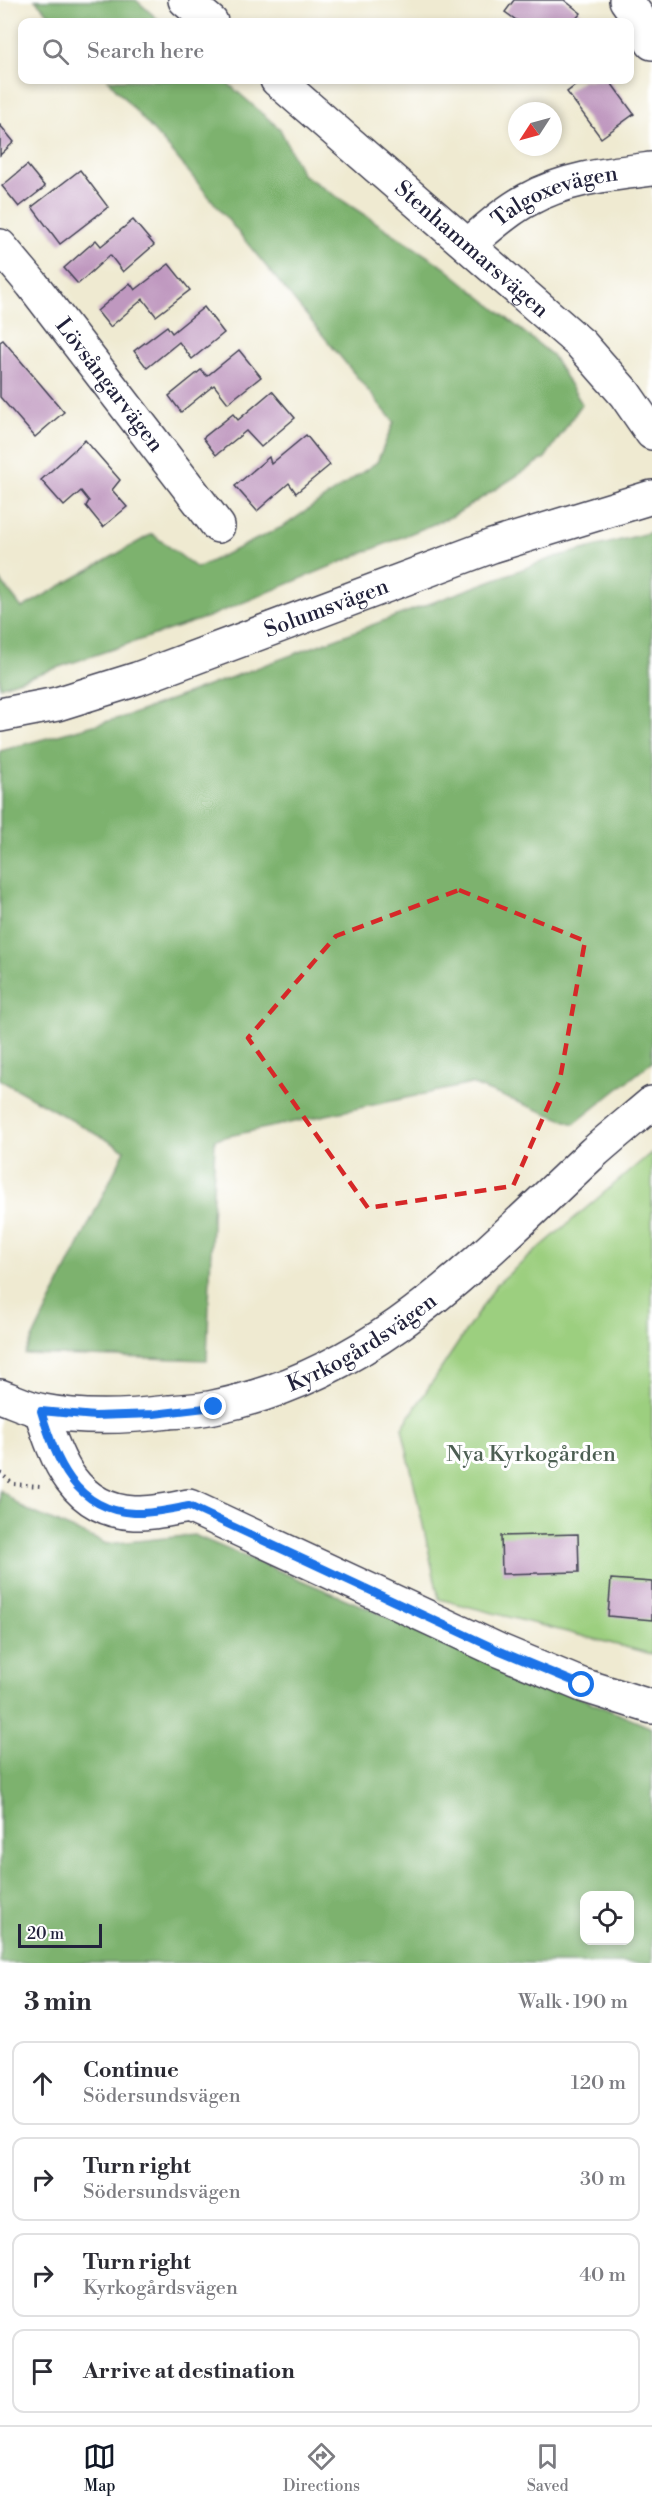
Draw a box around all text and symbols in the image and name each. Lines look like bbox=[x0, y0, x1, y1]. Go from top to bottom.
search box bbox=[18, 18, 634, 84]
icon: search bbox=[39, 35, 72, 68]
text: Search here bbox=[87, 38, 204, 65]
north arrow bbox=[508, 102, 562, 156]
street label: Talgoxevägen bbox=[486, 160, 619, 233]
street label: Stenhammarsvägen bbox=[389, 175, 554, 323]
street label: Lövsångarvägen bbox=[50, 313, 170, 457]
street label: Solumsvägen bbox=[260, 572, 392, 644]
street label: Kyrkogårdsvägen bbox=[283, 1287, 442, 1398]
route end bbox=[200, 1393, 226, 1419]
park label: Nya Kyrkogården bbox=[446, 1441, 616, 1468]
route start bbox=[568, 1671, 594, 1697]
map controls bbox=[580, 1891, 634, 1945]
button: locate bbox=[580, 1891, 634, 1945]
scale bar bbox=[18, 1921, 102, 1948]
text: 20 m bbox=[27, 1924, 64, 1944]
text: 3 min bbox=[24, 1986, 92, 2018]
text: Walk · 190 m bbox=[518, 1990, 628, 2015]
text: Continue bbox=[83, 2057, 179, 2084]
icon: ahead bbox=[26, 2067, 59, 2100]
text: 120 m bbox=[571, 2071, 626, 2096]
text: Södersundsvägen bbox=[83, 2084, 241, 2109]
text: Turn right bbox=[83, 2153, 191, 2180]
icon: right bbox=[26, 2163, 59, 2196]
text: 30 m bbox=[580, 2167, 626, 2192]
text: Södersundsvägen bbox=[83, 2180, 241, 2205]
text: Turn right bbox=[83, 2249, 191, 2276]
icon: right bbox=[26, 2259, 59, 2292]
text: 40 m bbox=[579, 2263, 626, 2288]
text: Kyrkogårdsvägen bbox=[83, 2276, 238, 2301]
icon: arrive bbox=[26, 2355, 59, 2388]
text: Arrive at destination bbox=[83, 2358, 295, 2385]
tab: Map bbox=[83, 2440, 116, 2496]
tab: Directions bbox=[283, 2440, 360, 2496]
tab: Saved bbox=[527, 2440, 569, 2496]

